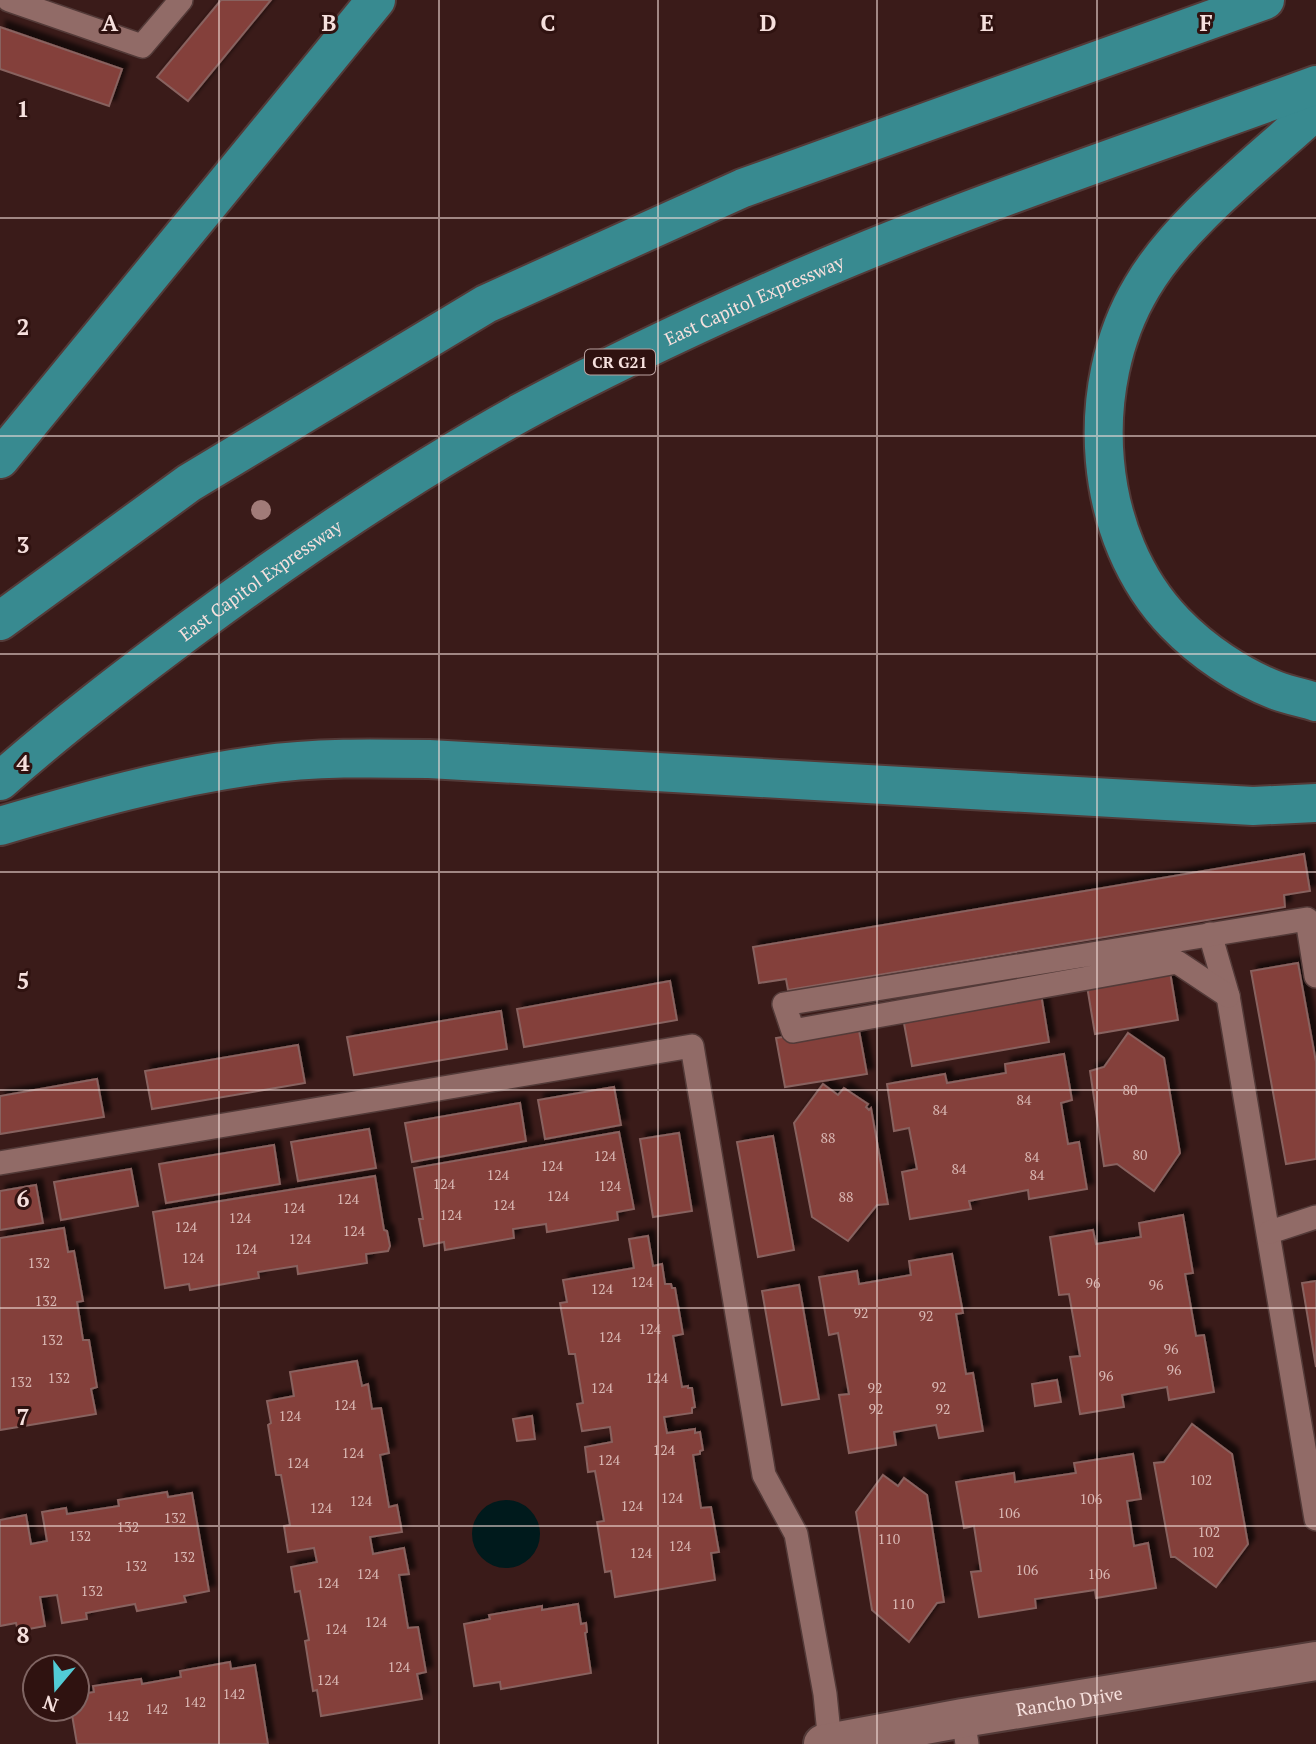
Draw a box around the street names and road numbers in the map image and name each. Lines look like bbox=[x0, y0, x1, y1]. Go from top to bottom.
street label: East Capitol Expressway bbox=[660, 249, 848, 350]
road number: CR G21 bbox=[585, 350, 655, 374]
street label: East Capitol Expressway bbox=[174, 513, 347, 646]
street label: Rancho Drive bbox=[1014, 1680, 1124, 1721]

